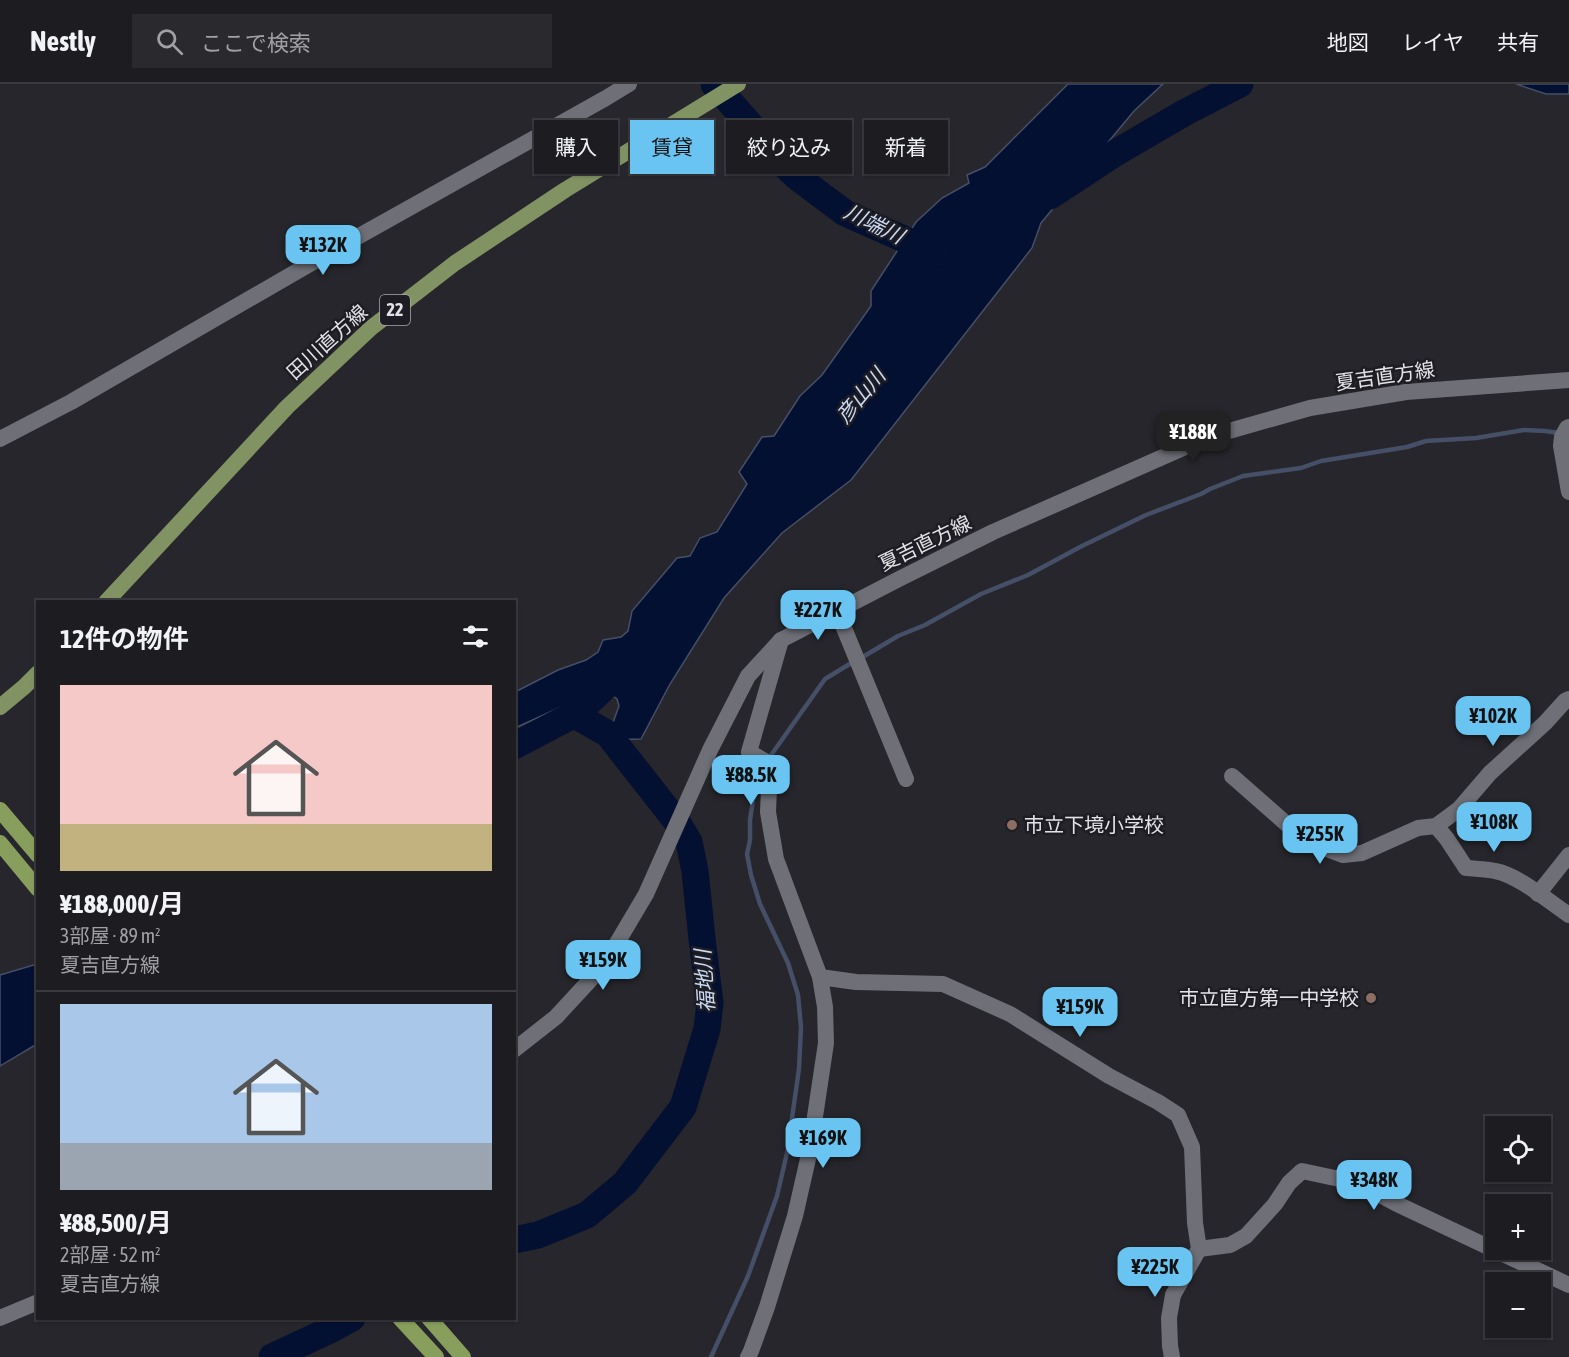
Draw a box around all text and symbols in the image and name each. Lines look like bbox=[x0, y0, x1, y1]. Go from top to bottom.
search box bbox=[132, 14, 552, 68]
text: Nestly bbox=[30, 25, 96, 57]
icon: search bbox=[153, 25, 186, 58]
text: ここで検索 bbox=[201, 30, 311, 56]
text: 地図 bbox=[1327, 30, 1369, 54]
text: レイヤ bbox=[1402, 30, 1464, 54]
text: 共有 bbox=[1497, 30, 1539, 54]
chip: 購入 bbox=[534, 120, 618, 174]
chip: 賃貸 bbox=[630, 120, 714, 174]
chip: 絞り込み bbox=[726, 120, 852, 174]
chip: 新着 bbox=[864, 120, 948, 174]
water label: 川端川 bbox=[841, 199, 910, 249]
pin: ¥132K bbox=[281, 225, 365, 276]
text: ¥132K bbox=[300, 233, 346, 256]
road number: 22 bbox=[380, 295, 410, 325]
street label: 田川直方線 bbox=[282, 300, 372, 384]
street label: 夏吉直方線 bbox=[1334, 357, 1436, 394]
water label: 彦山川 bbox=[831, 362, 891, 427]
pin: ¥188K bbox=[1151, 412, 1235, 463]
text: ¥188K bbox=[1170, 420, 1216, 443]
street label: 夏吉直方線 bbox=[875, 510, 975, 575]
pin: ¥227K bbox=[776, 590, 860, 641]
text: ¥227K bbox=[795, 598, 841, 621]
icon: filters bbox=[459, 620, 492, 653]
text: 12件の物件 bbox=[60, 624, 188, 654]
pin: ¥102K bbox=[1451, 696, 1535, 747]
text: ¥102K bbox=[1470, 704, 1516, 727]
icon: home bbox=[222, 724, 330, 832]
pin: ¥88.5K bbox=[702, 755, 800, 806]
text: ¥88.5K bbox=[726, 763, 776, 786]
pin: ¥108K bbox=[1452, 802, 1536, 853]
text: ¥108K bbox=[1471, 810, 1517, 833]
place label: 市立下境小学校 bbox=[1024, 813, 1164, 836]
pin: ¥255K bbox=[1278, 814, 1362, 865]
marker: 市立下境小学校 bbox=[1005, 818, 1019, 832]
text: ¥255K bbox=[1297, 822, 1343, 845]
text: ¥188,000/月 bbox=[60, 889, 184, 919]
text: 3部屋 · 89 m² bbox=[60, 924, 161, 947]
pin: ¥159K bbox=[561, 940, 645, 991]
water label: 福地川 bbox=[690, 947, 718, 1013]
text: ¥159K bbox=[580, 948, 626, 971]
text: 夏吉直方線 bbox=[60, 953, 160, 976]
place label: 市立直方第一中学校 bbox=[1179, 986, 1359, 1009]
pin: ¥159K bbox=[1038, 987, 1122, 1038]
marker: 市立直方第一中学校 bbox=[1364, 991, 1378, 1005]
text: ¥159K bbox=[1057, 995, 1103, 1018]
icon: home bbox=[222, 1043, 330, 1151]
map controls bbox=[1485, 1116, 1551, 1338]
button: locate bbox=[1485, 1116, 1551, 1182]
pin: ¥169K bbox=[781, 1118, 865, 1169]
text: ¥169K bbox=[800, 1126, 846, 1149]
pin: ¥348K bbox=[1332, 1160, 1416, 1211]
text: ¥348K bbox=[1351, 1168, 1397, 1191]
button: + bbox=[1485, 1194, 1551, 1260]
text: ¥88,500/月 bbox=[60, 1208, 172, 1238]
text: 2部屋 · 52 m² bbox=[60, 1243, 161, 1266]
pin: ¥225K bbox=[1113, 1247, 1197, 1298]
text: ¥225K bbox=[1132, 1255, 1178, 1278]
text: 夏吉直方線 bbox=[60, 1272, 160, 1295]
button: − bbox=[1485, 1272, 1551, 1338]

